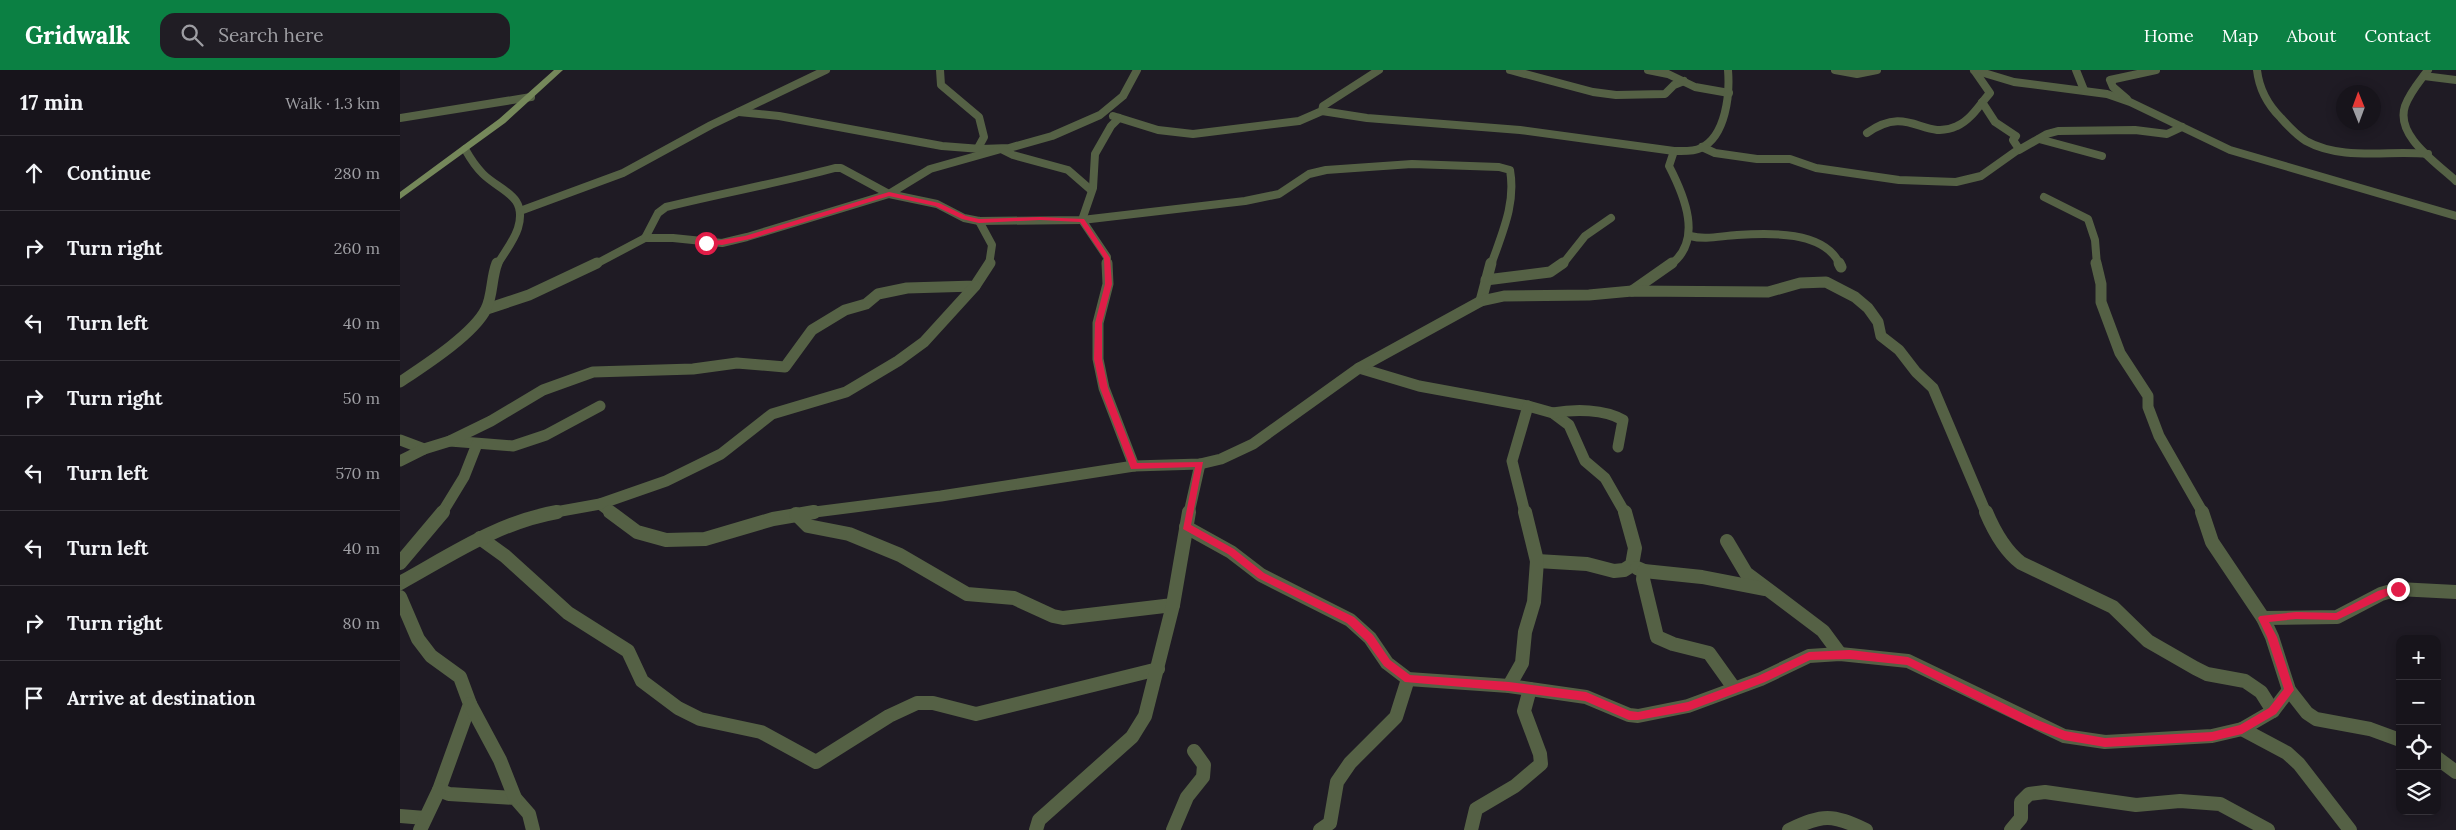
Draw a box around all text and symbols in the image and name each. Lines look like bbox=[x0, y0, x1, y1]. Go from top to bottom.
search box bbox=[160, 13, 510, 58]
text: Gridwalk bbox=[25, 20, 130, 51]
icon: search bbox=[178, 21, 206, 49]
text: Search here bbox=[218, 23, 324, 47]
text: Home bbox=[2144, 24, 2194, 47]
text: Map bbox=[2222, 24, 2258, 47]
text: About bbox=[2286, 24, 2336, 47]
text: Contact bbox=[2364, 24, 2431, 47]
north arrow bbox=[2336, 85, 2381, 130]
text: 17 min bbox=[20, 89, 83, 116]
text: Walk · 1.3 km bbox=[285, 93, 380, 113]
icon: ahead bbox=[20, 159, 48, 187]
text: Continue bbox=[67, 161, 151, 185]
text: 280 m bbox=[334, 163, 380, 183]
route start bbox=[695, 232, 718, 255]
icon: right bbox=[20, 234, 48, 262]
text: Turn right bbox=[67, 236, 163, 260]
text: 260 m bbox=[334, 238, 380, 258]
icon: left bbox=[20, 309, 48, 337]
text: Turn left bbox=[67, 311, 148, 335]
text: 40 m bbox=[343, 313, 380, 333]
icon: right bbox=[20, 384, 48, 412]
text: Turn right bbox=[67, 386, 163, 410]
text: 50 m bbox=[343, 388, 380, 408]
icon: left bbox=[20, 459, 48, 487]
text: Turn left bbox=[67, 461, 148, 485]
text: 570 m bbox=[335, 463, 380, 483]
icon: left bbox=[20, 534, 48, 562]
text: Turn left bbox=[67, 536, 148, 560]
text: 40 m bbox=[343, 538, 380, 558]
route end bbox=[2387, 578, 2410, 601]
icon: right bbox=[20, 609, 48, 637]
text: Turn right bbox=[67, 611, 163, 635]
text: 80 m bbox=[343, 613, 380, 633]
map controls bbox=[2396, 635, 2441, 815]
button: + bbox=[2396, 635, 2441, 680]
button: − bbox=[2396, 680, 2441, 725]
icon: arrive bbox=[20, 684, 48, 712]
text: Arrive at destination bbox=[67, 686, 256, 710]
button: locate bbox=[2396, 725, 2441, 770]
button: layers bbox=[2396, 770, 2441, 815]

